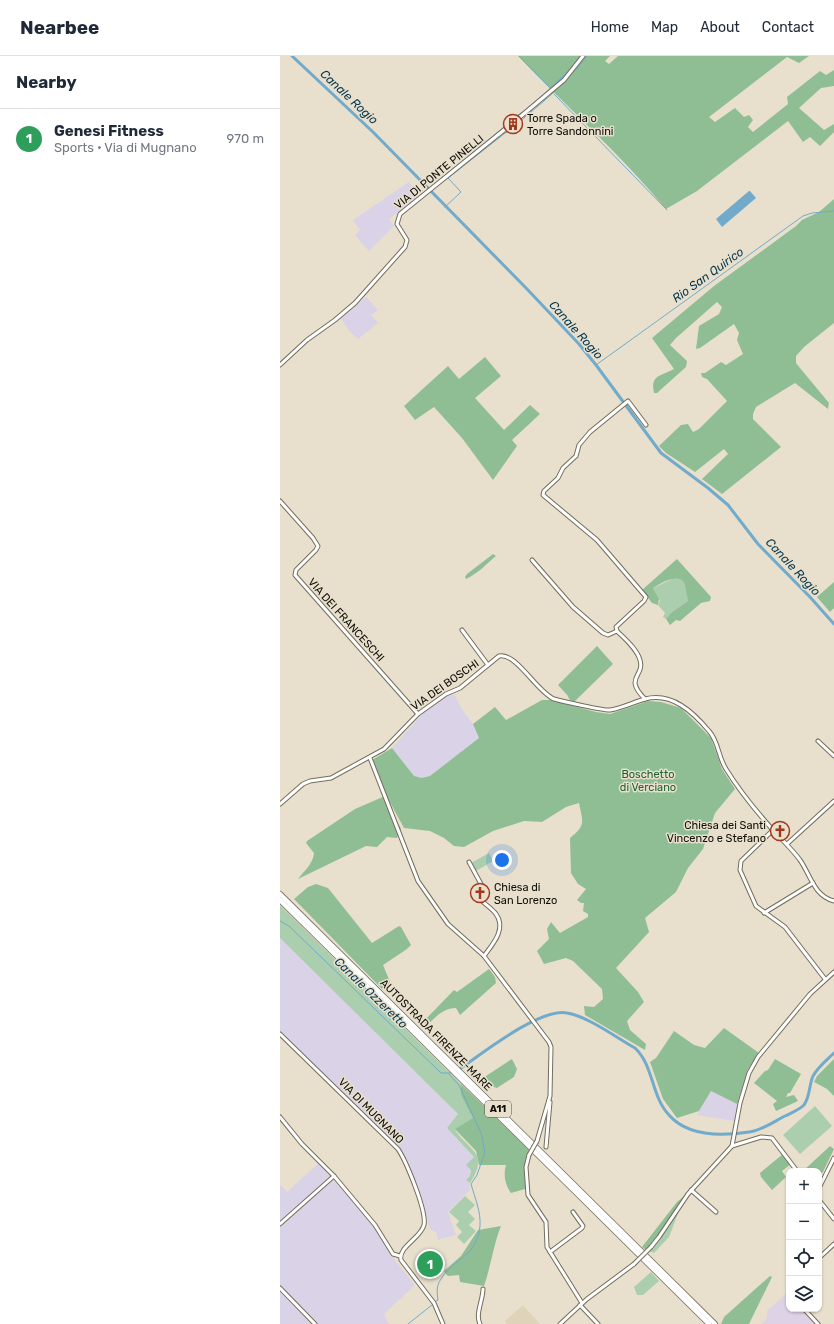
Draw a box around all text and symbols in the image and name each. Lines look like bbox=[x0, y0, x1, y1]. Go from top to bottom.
text: Nearbee bbox=[20, 16, 99, 39]
text: Home bbox=[591, 19, 629, 36]
text: Map bbox=[651, 19, 678, 36]
text: About bbox=[700, 19, 740, 36]
text: Contact bbox=[762, 19, 814, 36]
water label: Canale Rogio bbox=[317, 67, 381, 127]
text: Nearby bbox=[16, 72, 77, 92]
place label: Torre Spada o Torre Sandonnini bbox=[527, 112, 614, 138]
building icon: Torre Spada o Torre Sandonnini bbox=[502, 113, 524, 135]
text: Genesi Fitness bbox=[54, 122, 164, 140]
text: 1 bbox=[26, 131, 32, 146]
text: 970 m bbox=[227, 131, 264, 146]
street label: VIA DI PONTE PINELLI bbox=[392, 132, 486, 212]
text: Sports · Via di Mugnano bbox=[54, 140, 197, 155]
water label: Rio San Quirico bbox=[670, 244, 746, 306]
water label: Canale Rogio bbox=[546, 298, 606, 362]
water label: Canale Rogio bbox=[763, 535, 823, 599]
street label: VIA DEI FRANCESCHI bbox=[305, 576, 387, 664]
street label: VIA DEI BOSCHI bbox=[409, 657, 481, 713]
park label: Boschetto di Verciano bbox=[620, 768, 676, 794]
place label: Chiesa dei Santi Vincenzo e Stefano bbox=[667, 819, 766, 845]
church icon: Chiesa dei Santi Vincenzo e Stefano bbox=[769, 820, 791, 842]
your location bbox=[492, 850, 512, 870]
place label: Chiesa di San Lorenzo bbox=[494, 881, 557, 907]
church icon: Chiesa di San Lorenzo bbox=[469, 882, 491, 904]
water label: Canale Ozzeretto bbox=[332, 955, 410, 1031]
street label: AUTOSTRADA FIRENZE-MARE bbox=[377, 976, 495, 1094]
street label: VIA DI MUGNANO bbox=[336, 1076, 406, 1146]
road number: A11 bbox=[485, 1101, 511, 1117]
map controls bbox=[786, 1168, 822, 1312]
button: + bbox=[786, 1168, 822, 1204]
button: − bbox=[786, 1204, 822, 1240]
button: locate bbox=[786, 1240, 822, 1276]
pin: 1 bbox=[417, 1249, 443, 1279]
button: layers bbox=[786, 1276, 822, 1312]

